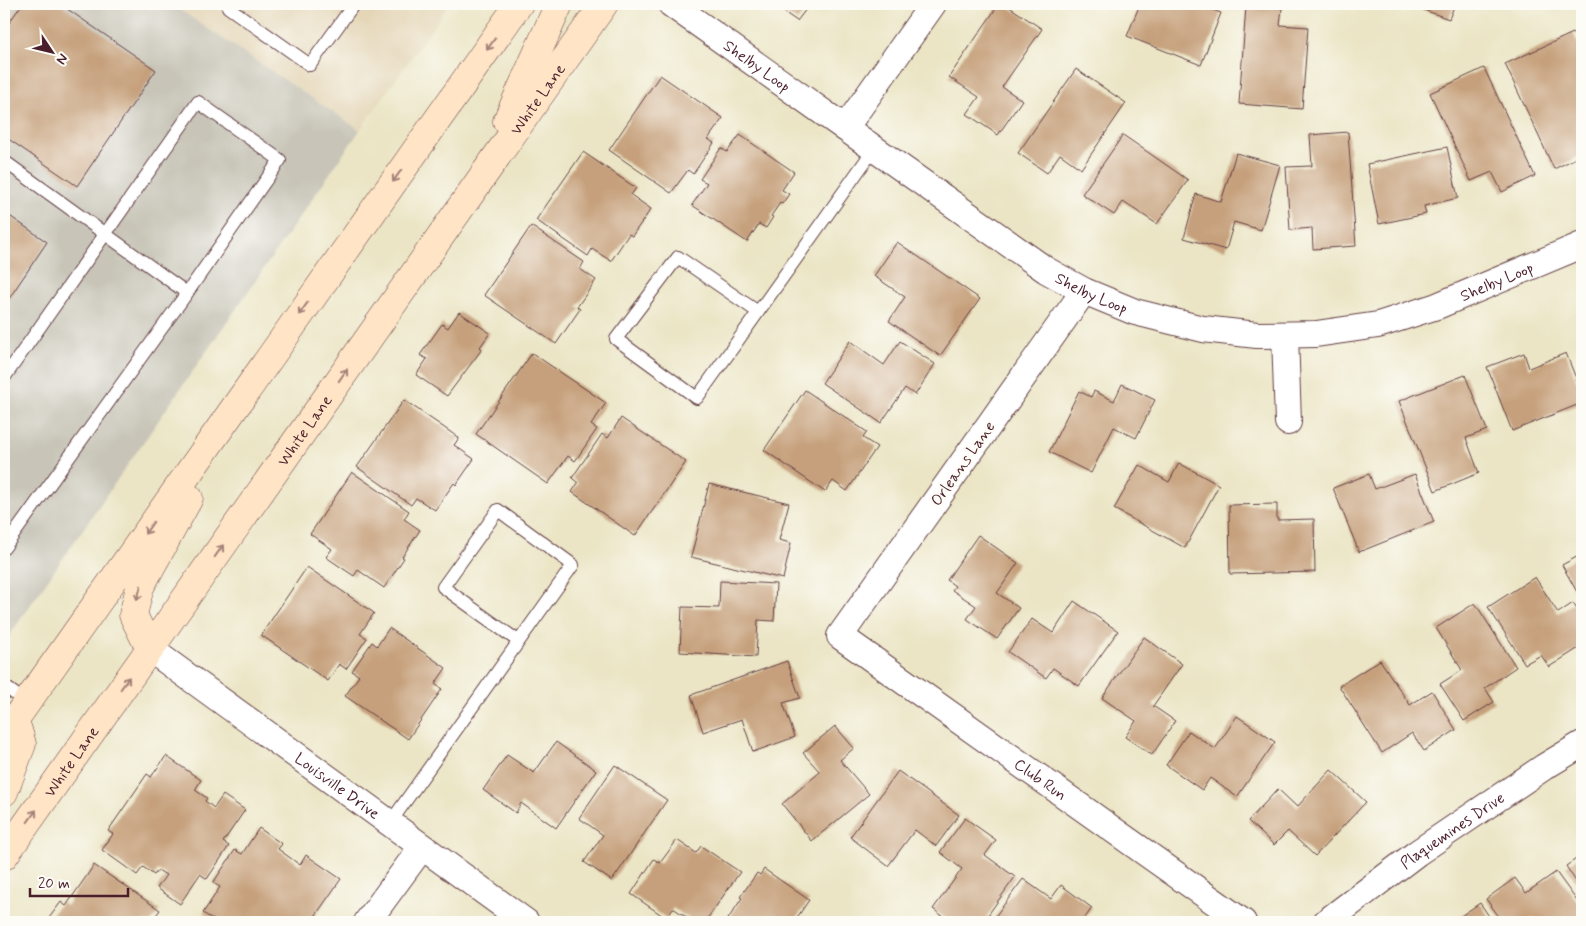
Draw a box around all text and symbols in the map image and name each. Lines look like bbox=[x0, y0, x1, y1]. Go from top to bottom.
north arrow bbox=[28, 28, 78, 78]
one-way arrow bbox=[486, 36, 496, 50]
street label: Shelby Loop bbox=[719, 36, 794, 98]
text: N bbox=[52, 50, 72, 68]
street label: White Lane bbox=[506, 60, 571, 139]
one-way arrow bbox=[392, 169, 402, 183]
street label: Shelby Loop bbox=[1457, 258, 1537, 307]
street label: Shelby Loop bbox=[1051, 268, 1131, 320]
one-way arrow bbox=[298, 302, 308, 316]
one-way arrow bbox=[338, 368, 348, 382]
street label: White Lane bbox=[273, 391, 338, 471]
street label: Orleans Lane bbox=[926, 417, 1000, 510]
one-way arrow bbox=[144, 521, 154, 535]
one-way arrow bbox=[214, 544, 224, 558]
one-way arrow bbox=[134, 585, 144, 601]
one-way arrow bbox=[120, 677, 130, 691]
street label: White Lane bbox=[40, 722, 104, 802]
street label: Louisville Drive bbox=[290, 748, 384, 825]
street label: Club Run bbox=[1010, 754, 1071, 806]
street label: Plaquemines Drive bbox=[1396, 788, 1509, 874]
one-way arrow bbox=[27, 809, 37, 823]
scale bar bbox=[30, 866, 128, 898]
text: 20 m bbox=[38, 874, 70, 894]

